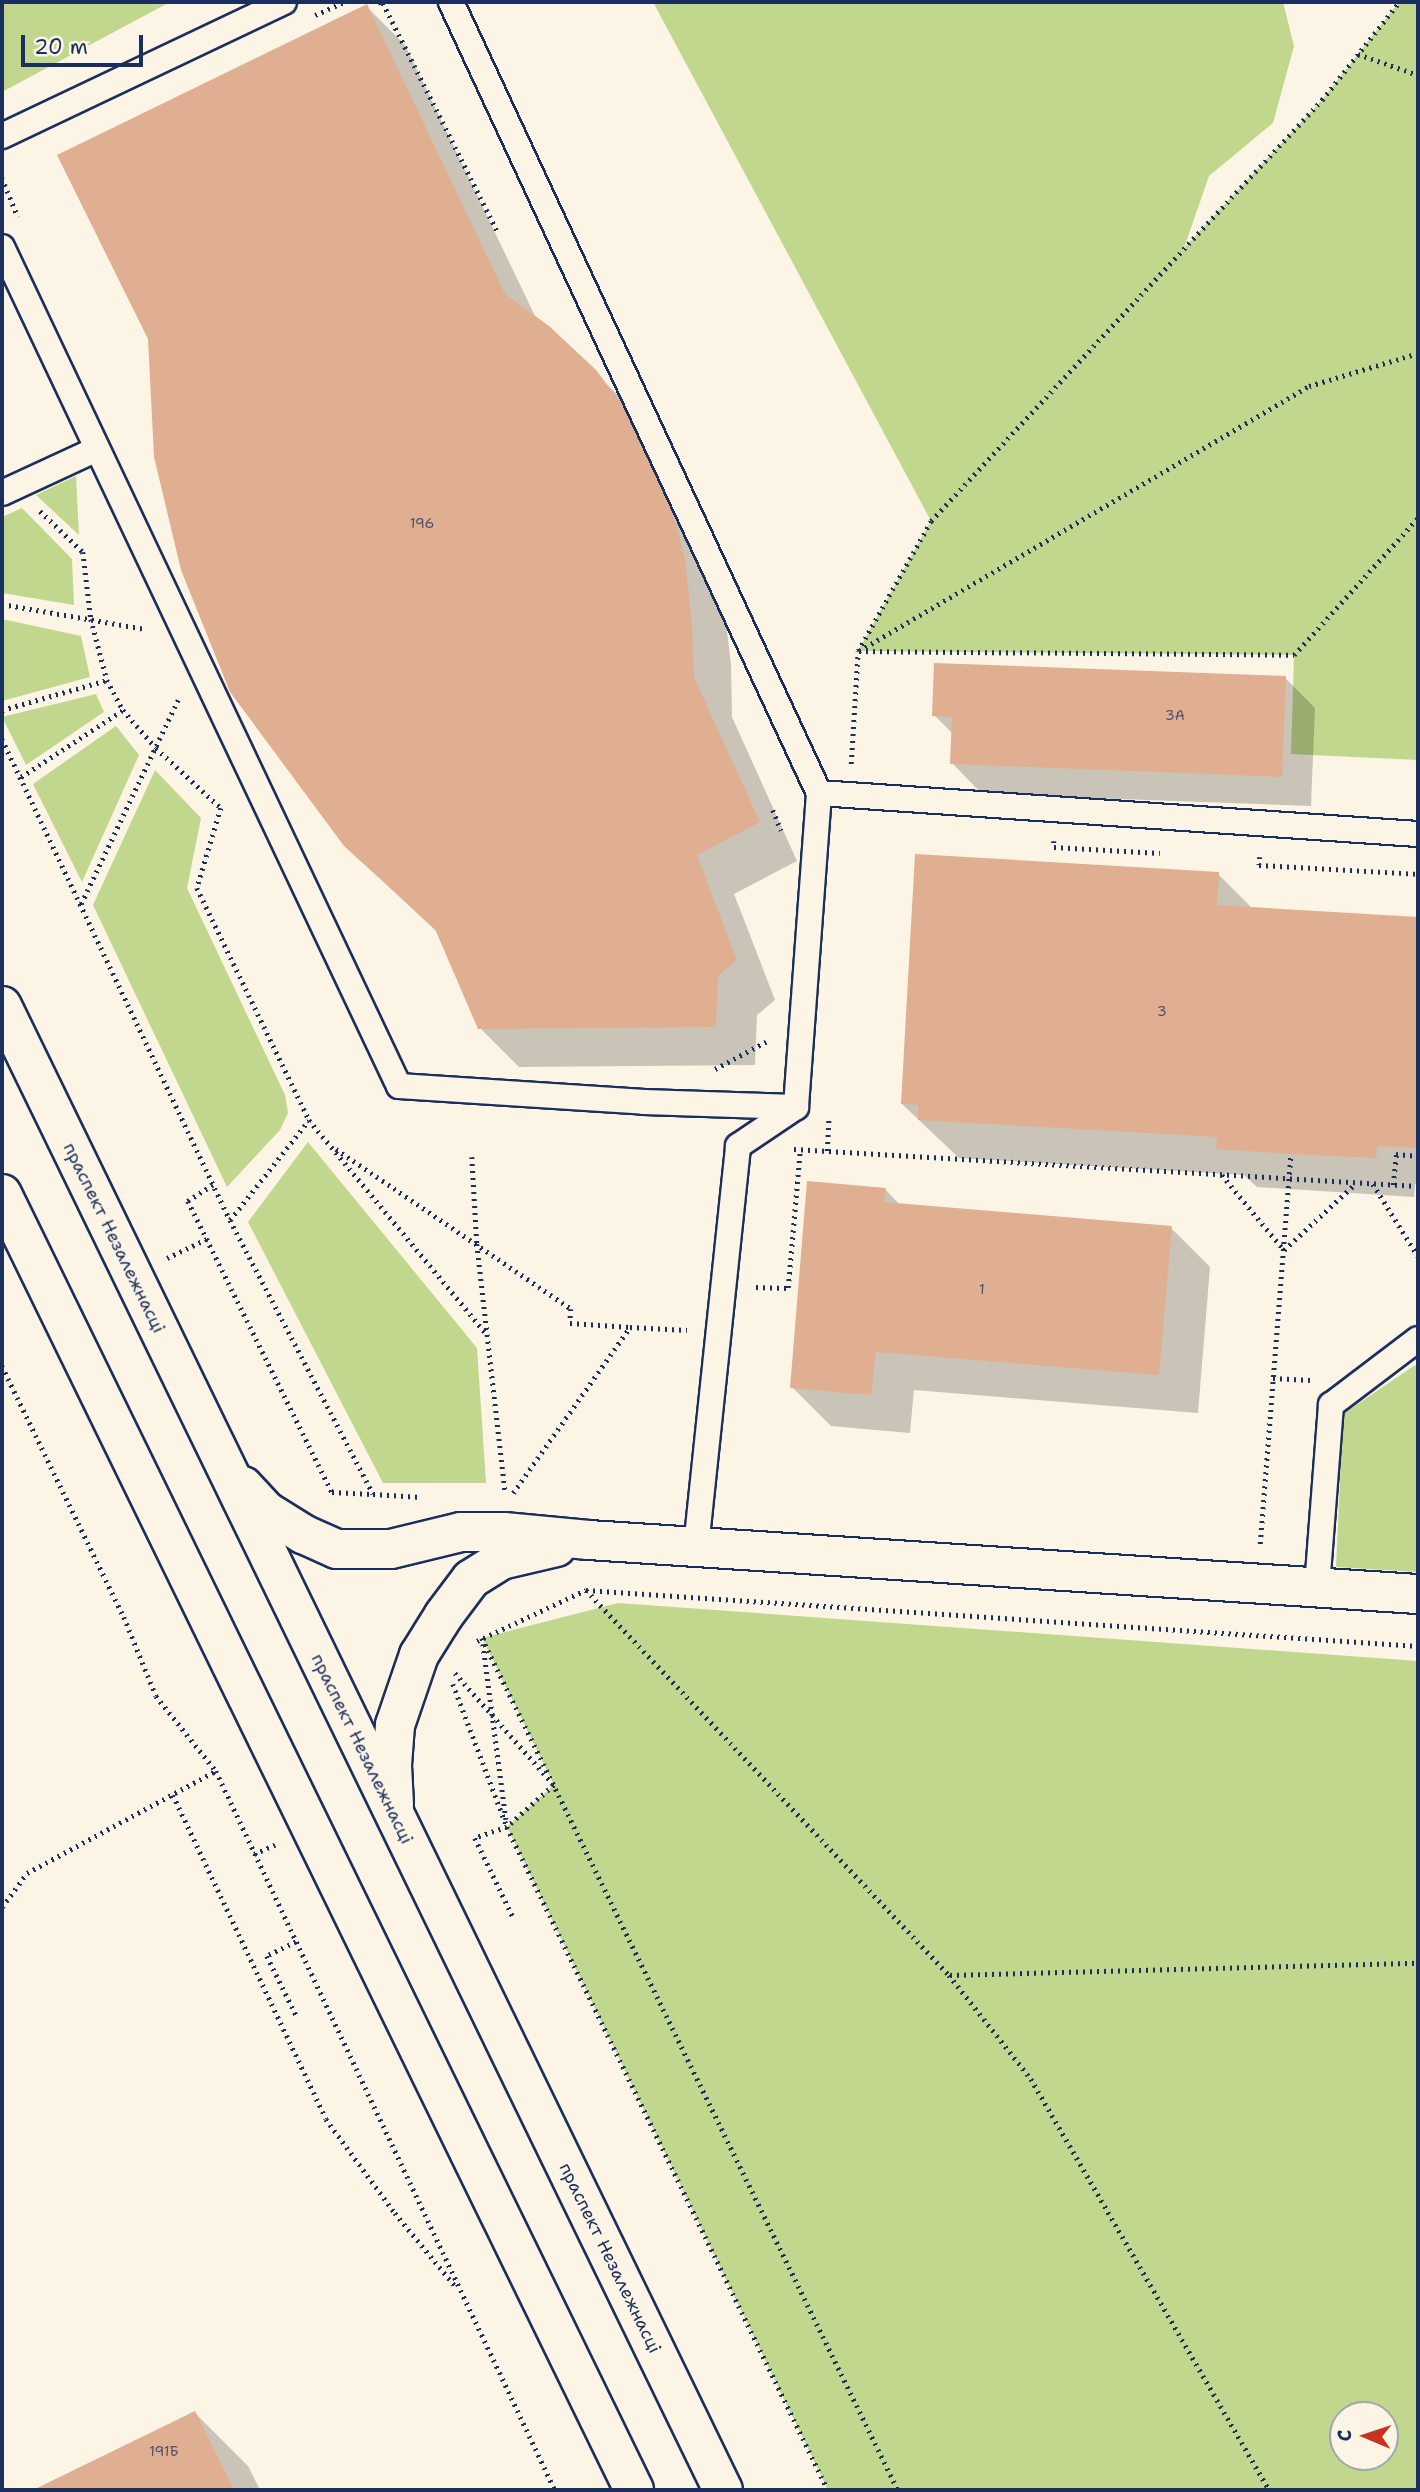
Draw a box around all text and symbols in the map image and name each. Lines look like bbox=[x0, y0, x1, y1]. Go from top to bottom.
scale bar bbox=[24, 21, 147, 65]
text: 20 m bbox=[34, 33, 88, 61]
house number: 196 bbox=[410, 515, 434, 531]
house number: 3А bbox=[1165, 707, 1185, 723]
house number: 3 bbox=[1157, 1003, 1167, 1019]
street label: праспект Незалежнасці bbox=[58, 1139, 170, 1337]
house number: 1 bbox=[979, 1281, 985, 1297]
street label: праспект Незалежнасці bbox=[306, 1650, 418, 1848]
street label: праспект Незалежнасці bbox=[554, 2159, 666, 2357]
north arrow bbox=[1329, 2401, 1399, 2471]
text: С bbox=[1332, 2429, 1357, 2442]
house number: 191Б bbox=[149, 2443, 179, 2459]

